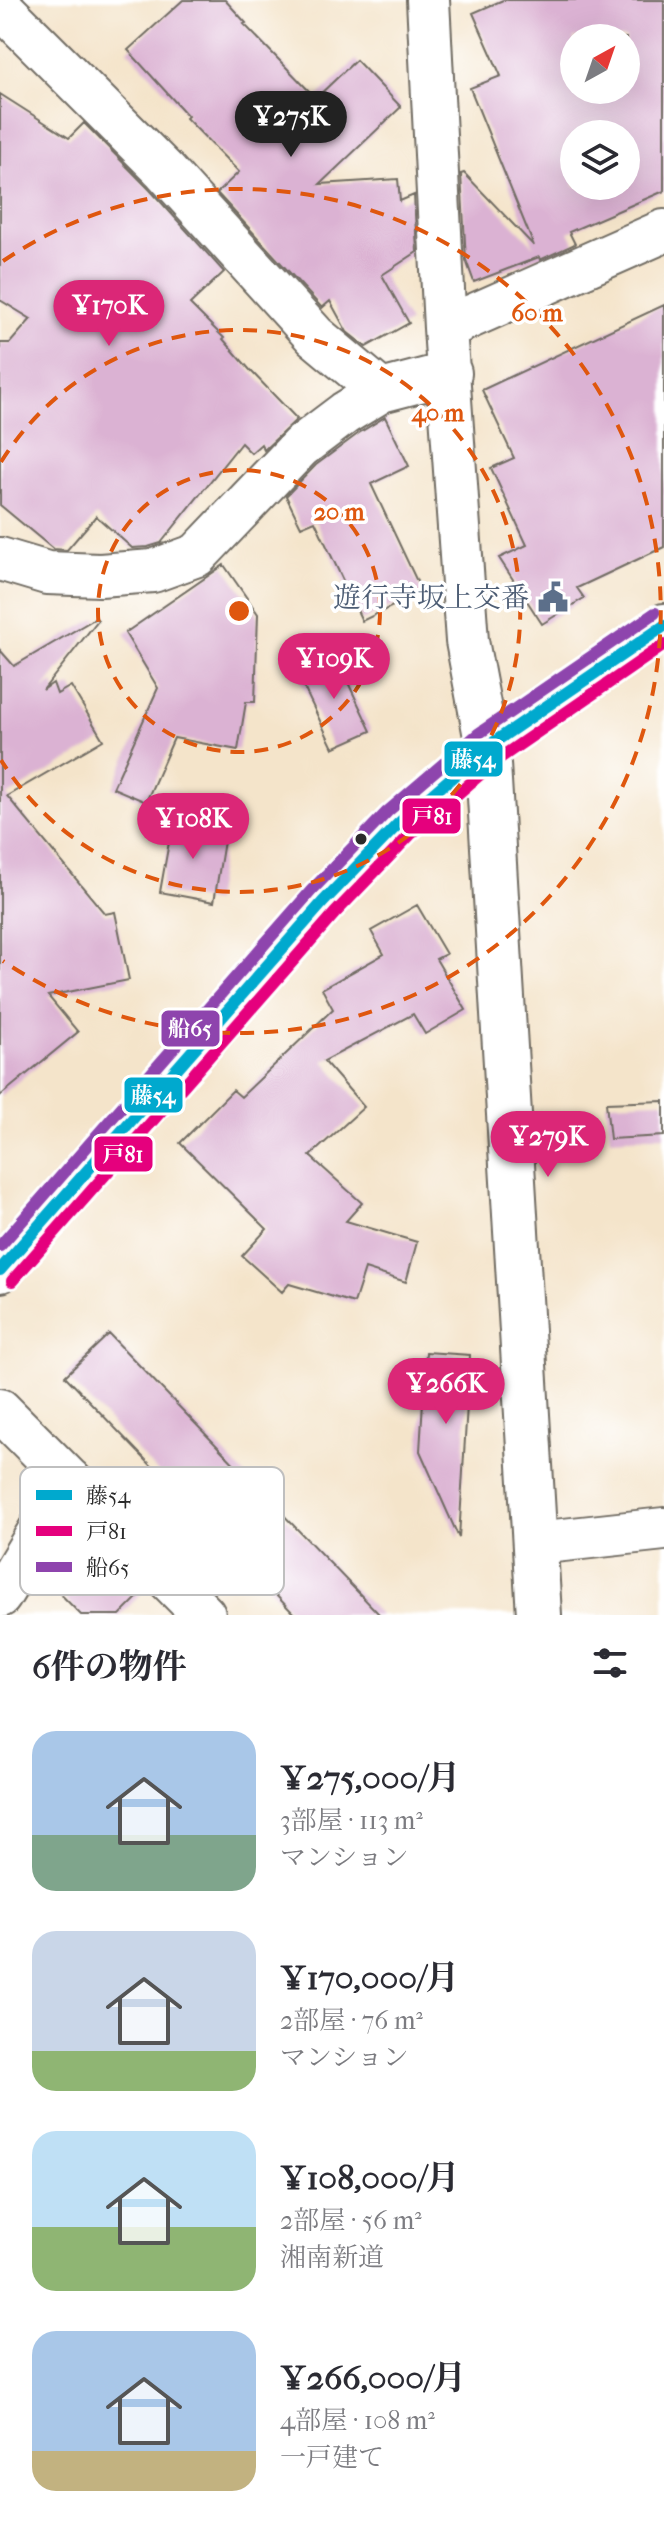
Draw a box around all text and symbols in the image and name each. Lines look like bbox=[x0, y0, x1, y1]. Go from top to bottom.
north arrow bbox=[560, 24, 640, 104]
map controls bbox=[560, 24, 640, 200]
pin: ¥275K bbox=[235, 91, 347, 159]
text: ¥275K bbox=[253, 101, 329, 132]
button: layers bbox=[560, 120, 640, 200]
pin: ¥170K bbox=[53, 280, 165, 348]
text: ¥170K bbox=[71, 290, 147, 321]
text: 60 m bbox=[511, 299, 564, 327]
text: 40 m bbox=[411, 399, 465, 428]
text: 20 m bbox=[314, 498, 365, 526]
public building icon: 遊行寺坂上交番 bbox=[536, 580, 570, 614]
place label: 遊行寺坂上交番 bbox=[333, 581, 529, 614]
centre of rings bbox=[225, 597, 253, 625]
pin: ¥109K bbox=[278, 633, 390, 701]
text: ¥109K bbox=[296, 643, 372, 674]
line badge: 藤54 bbox=[443, 740, 504, 778]
text: 藤54 bbox=[451, 747, 496, 773]
pin: ¥108K bbox=[137, 793, 249, 861]
line badge: 戸81 bbox=[401, 797, 462, 835]
text: ¥108K bbox=[155, 803, 231, 834]
text: 戸81 bbox=[412, 804, 452, 830]
unlabelled marker bbox=[353, 831, 369, 847]
line badge: 船65 bbox=[160, 1009, 221, 1048]
text: 船65 bbox=[168, 1016, 212, 1042]
line badge: 藤54 bbox=[123, 1076, 184, 1114]
text: 藤54 bbox=[131, 1083, 176, 1109]
pin: ¥279K bbox=[492, 1111, 604, 1179]
text: ¥279K bbox=[509, 1121, 587, 1152]
line badge: 戸81 bbox=[93, 1135, 154, 1173]
text: 戸81 bbox=[103, 1142, 143, 1168]
pin: ¥266K bbox=[390, 1358, 502, 1426]
text: ¥266K bbox=[406, 1368, 486, 1399]
legend bbox=[20, 1467, 284, 1595]
text: 藤54 bbox=[86, 1483, 132, 1509]
text: 戸81 bbox=[86, 1519, 127, 1545]
text: 船65 bbox=[86, 1555, 129, 1581]
icon: filters bbox=[588, 1641, 632, 1685]
text: 6件の物件 bbox=[32, 1647, 186, 1687]
text: ¥275,000/月 bbox=[280, 1758, 461, 1798]
icon: home bbox=[96, 1763, 192, 1859]
text: 3部屋 · 113 m² bbox=[280, 1805, 423, 1836]
text: マンション bbox=[280, 1842, 409, 1873]
text: ¥170,000/月 bbox=[280, 1958, 459, 1998]
icon: home bbox=[96, 1963, 192, 2059]
text: 2部屋 · 76 m² bbox=[280, 2005, 423, 2036]
text: マンション bbox=[280, 2042, 409, 2073]
text: ¥108,000/月 bbox=[280, 2158, 460, 2198]
icon: home bbox=[96, 2163, 192, 2259]
text: 2部屋 · 56 m² bbox=[280, 2205, 422, 2236]
text: 湘南新道 bbox=[280, 2242, 384, 2273]
text: ¥266,000/月 bbox=[280, 2358, 466, 2398]
icon: home bbox=[96, 2363, 192, 2459]
text: 4部屋 · 108 m² bbox=[280, 2405, 435, 2436]
text: 一戸建て bbox=[280, 2442, 384, 2473]

